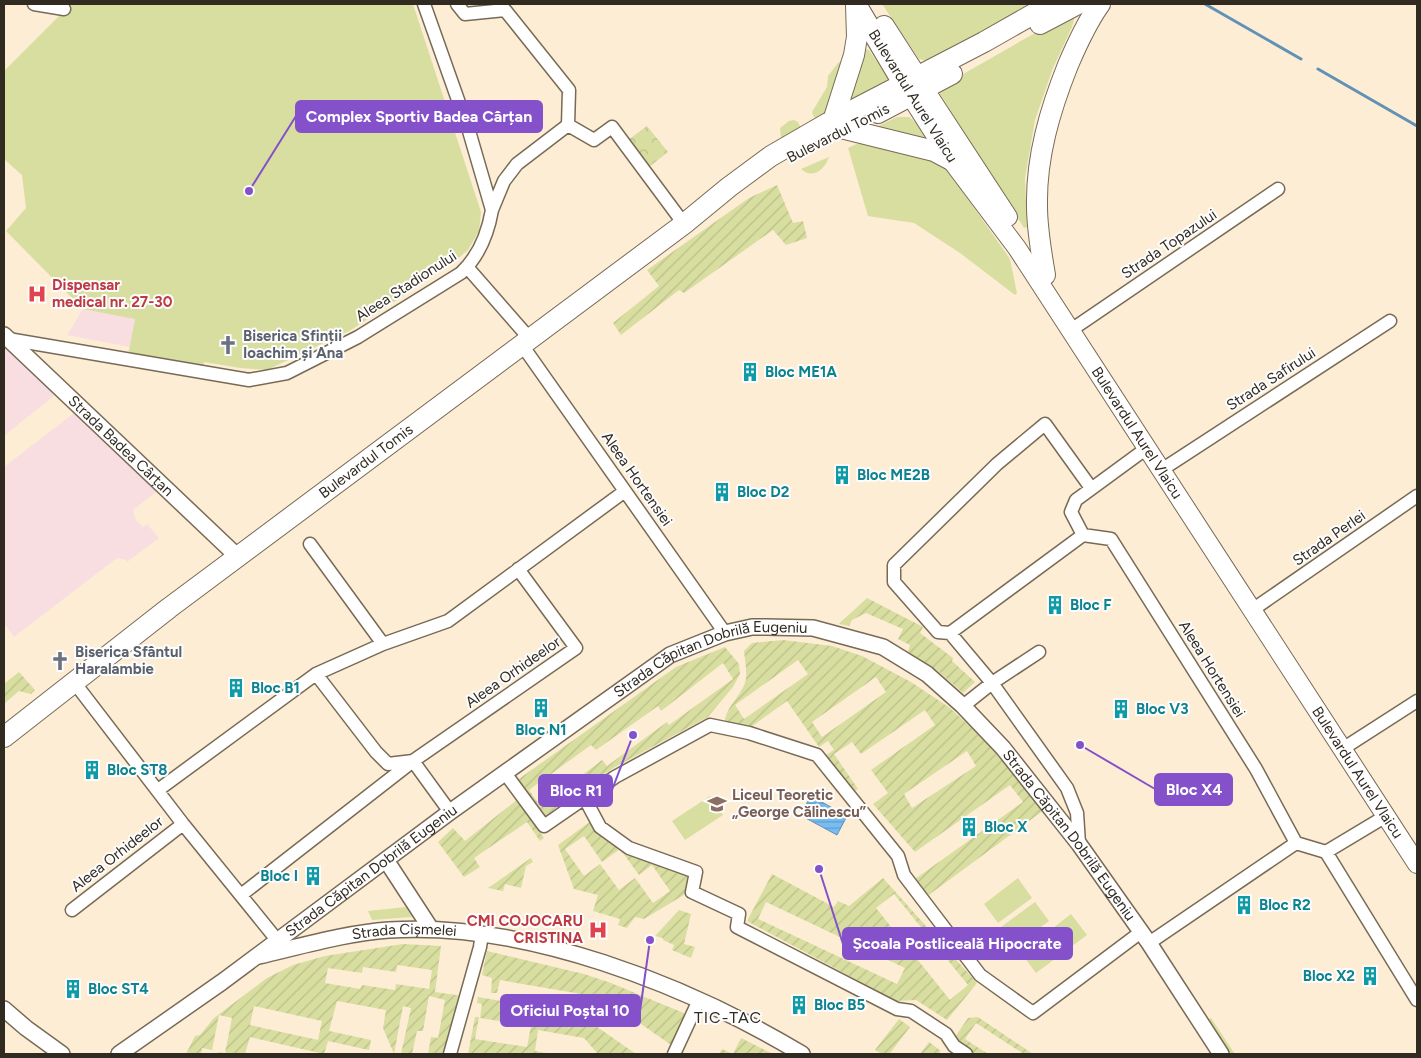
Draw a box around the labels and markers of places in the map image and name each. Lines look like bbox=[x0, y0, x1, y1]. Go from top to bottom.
callout: Complex Sportiv Badea Cârțan bbox=[296, 101, 542, 132]
place label: Dispensar medical nr. 27-30 bbox=[52, 276, 173, 311]
hospital icon: Dispensar medical nr. 27-30 bbox=[26, 283, 48, 305]
place label: Biserica Sfinții Ioachim și Ana bbox=[243, 327, 343, 362]
church icon: Biserica Sfinții Ioachim și Ana bbox=[217, 334, 239, 356]
building icon: Bloc ME1A bbox=[739, 361, 761, 383]
place label: Bloc ME1A bbox=[765, 363, 837, 381]
building icon: Bloc ME2B bbox=[831, 464, 853, 486]
place label: Bloc ME2B bbox=[857, 466, 930, 484]
building icon: Bloc D2 bbox=[711, 481, 733, 503]
place label: Bloc D2 bbox=[737, 483, 790, 501]
building icon: Bloc F bbox=[1044, 594, 1066, 616]
place label: Bloc F bbox=[1070, 596, 1112, 614]
place label: Biserica Sfântul Haralambie bbox=[75, 643, 182, 678]
church icon: Biserica Sfântul Haralambie bbox=[49, 650, 71, 672]
building icon: Bloc B1 bbox=[225, 677, 247, 699]
place label: Bloc B1 bbox=[251, 679, 300, 697]
building icon: Bloc N1 bbox=[530, 697, 552, 719]
building icon: Bloc V3 bbox=[1110, 698, 1132, 720]
place label: Bloc V3 bbox=[1136, 700, 1189, 718]
place label: Bloc N1 bbox=[515, 721, 567, 739]
building icon: Bloc ST8 bbox=[81, 759, 103, 781]
place label: Bloc ST8 bbox=[107, 761, 167, 779]
callout: Bloc X4 bbox=[1155, 774, 1232, 805]
callout: Bloc R1 bbox=[539, 775, 612, 806]
place label: Liceul Teoretic „George Călinescu” bbox=[732, 786, 867, 821]
school or university icon: Liceul Teoretic „George Călinescu” bbox=[706, 793, 728, 815]
building icon: Bloc X bbox=[958, 816, 980, 838]
place label: Bloc X bbox=[984, 818, 1028, 836]
building icon: Bloc I bbox=[302, 865, 324, 887]
place label: Bloc I bbox=[260, 867, 298, 885]
building icon: Bloc R2 bbox=[1233, 894, 1255, 916]
place label: Bloc R2 bbox=[1259, 896, 1311, 914]
place label: CMI COJOCARU CRISTINA bbox=[467, 912, 583, 947]
hospital icon: CMI COJOCARU CRISTINA bbox=[587, 919, 609, 941]
callout: Școala Postliceală Hipocrate bbox=[843, 928, 1072, 959]
building icon: Bloc X2 bbox=[1359, 965, 1381, 987]
place label: Bloc X2 bbox=[1303, 967, 1355, 985]
building icon: Bloc ST4 bbox=[62, 978, 84, 1000]
place label: Bloc ST4 bbox=[88, 980, 149, 998]
building icon: Bloc B5 bbox=[788, 994, 810, 1016]
callout: Oficiul Poștal 10 bbox=[501, 995, 640, 1026]
place label: Bloc B5 bbox=[814, 996, 866, 1014]

